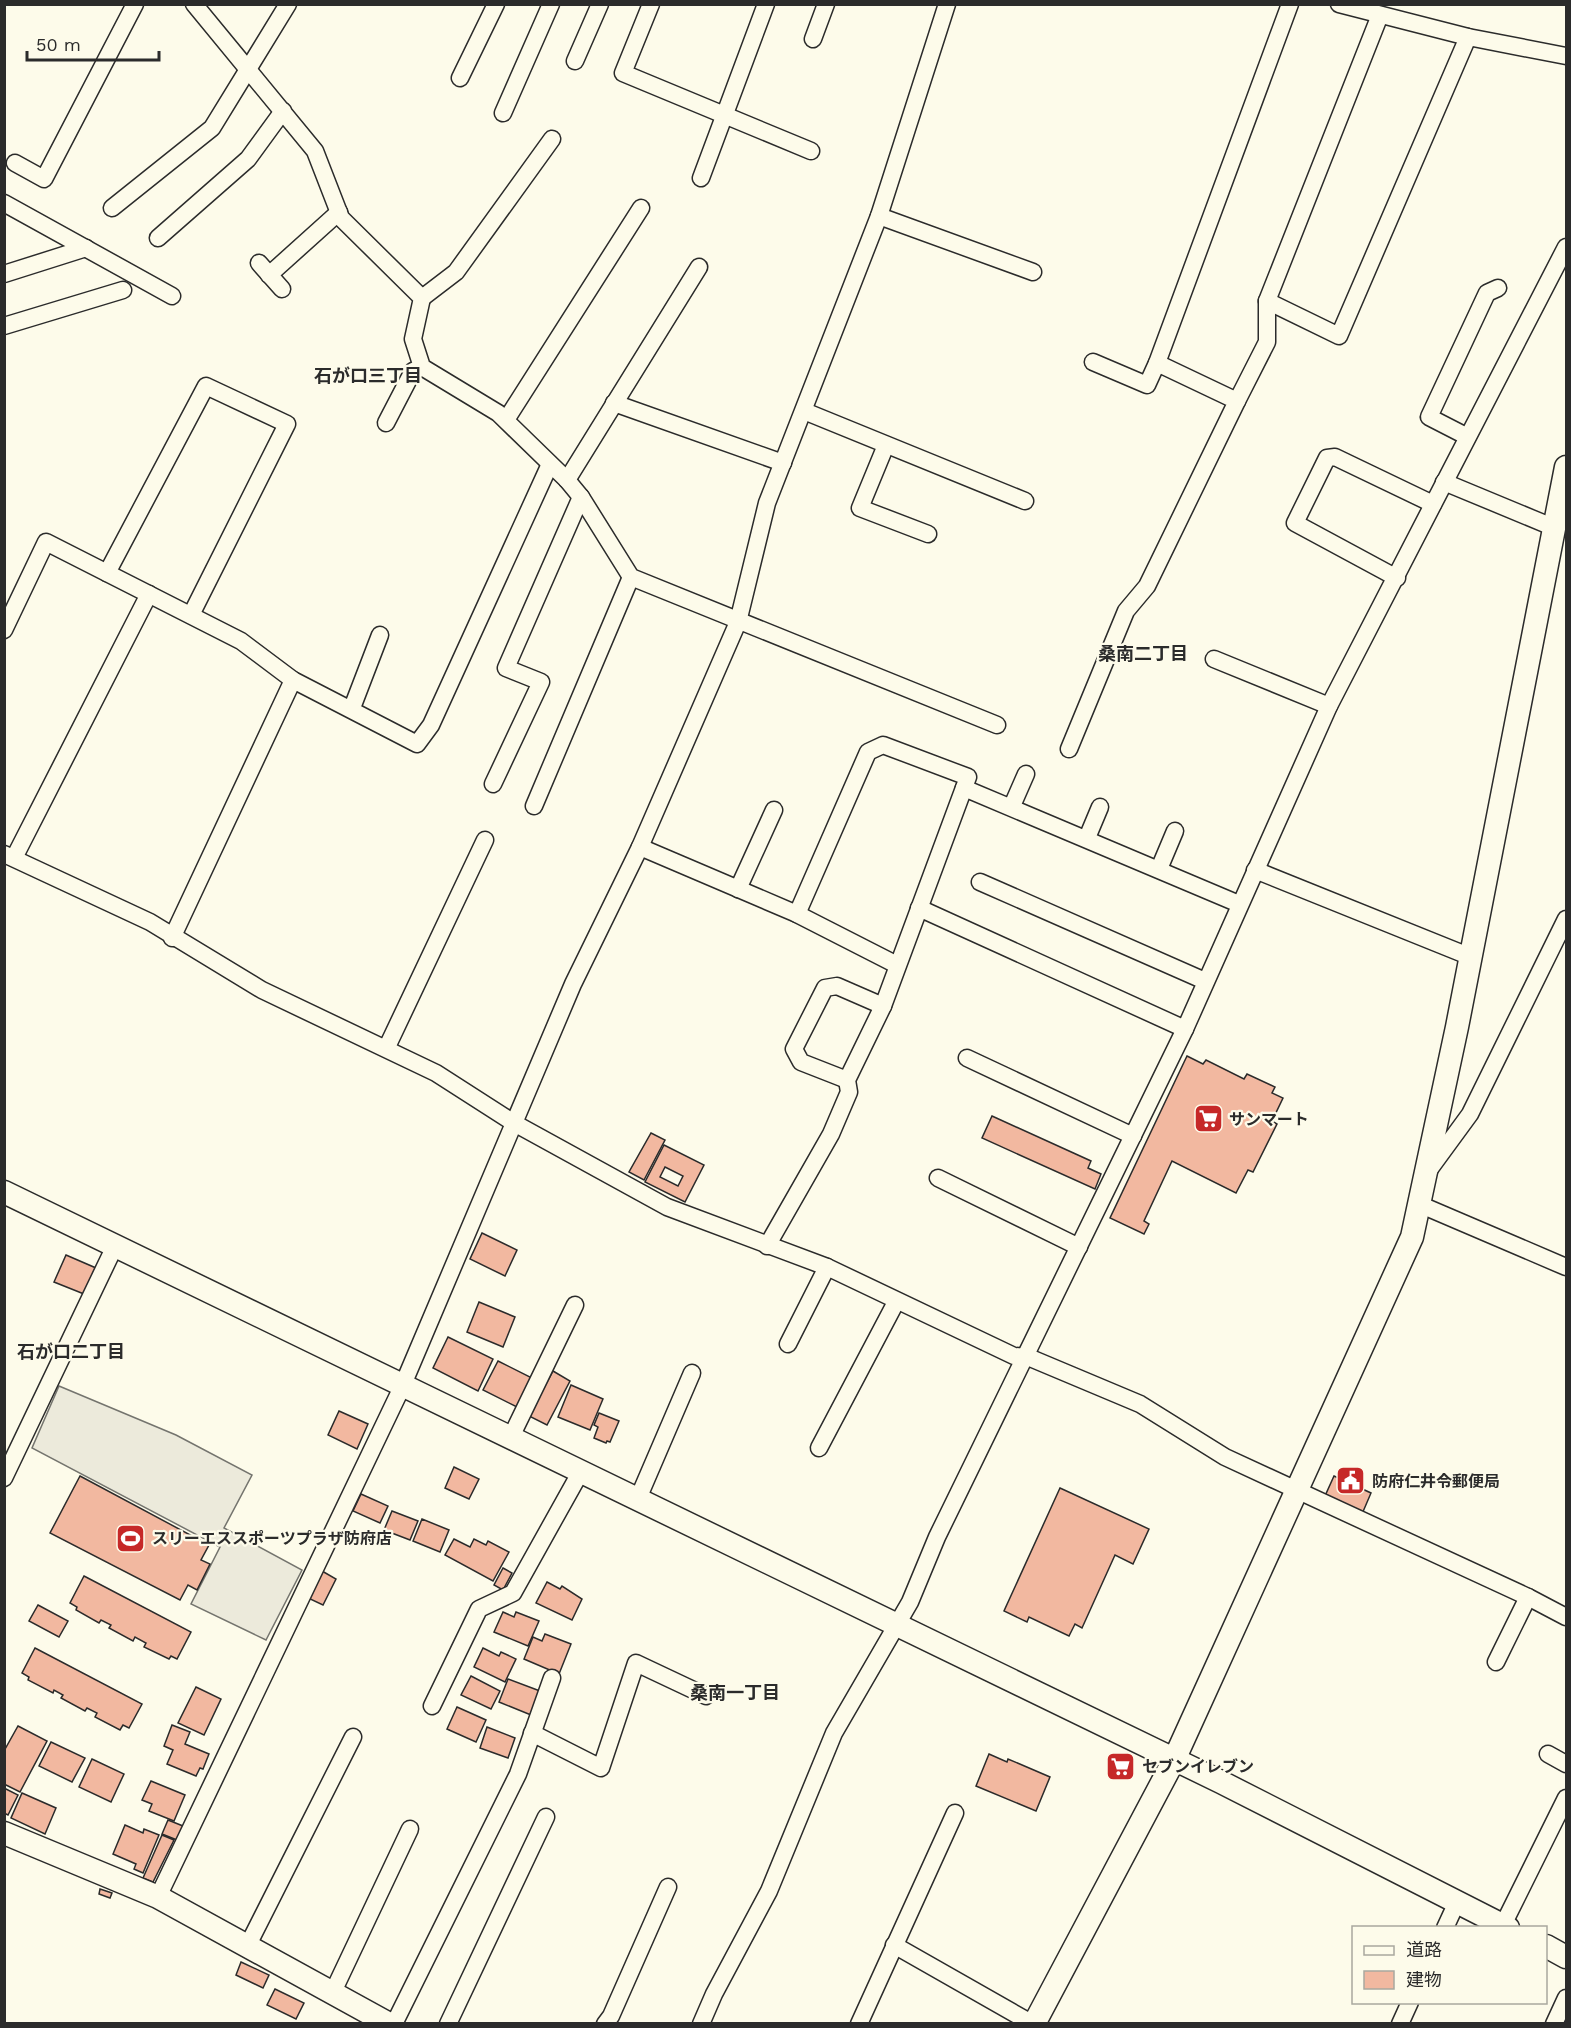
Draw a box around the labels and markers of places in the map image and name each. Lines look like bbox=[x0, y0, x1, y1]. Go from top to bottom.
supermarket icon: サンマート bbox=[1192, 1103, 1224, 1135]
place label: サンマート bbox=[1229, 1110, 1309, 1129]
public building icon: 防府仁井令郵便局 bbox=[1335, 1465, 1367, 1497]
place label: 防府仁井令郵便局 bbox=[1372, 1472, 1500, 1491]
sports icon: スリーエススポーツプラザ防府店 bbox=[115, 1522, 147, 1554]
place label: スリーエススポーツプラザ防府店 bbox=[152, 1529, 392, 1548]
supermarket icon: セブンイレブン bbox=[1105, 1750, 1137, 1782]
place label: セブンイレブン bbox=[1142, 1757, 1254, 1776]

